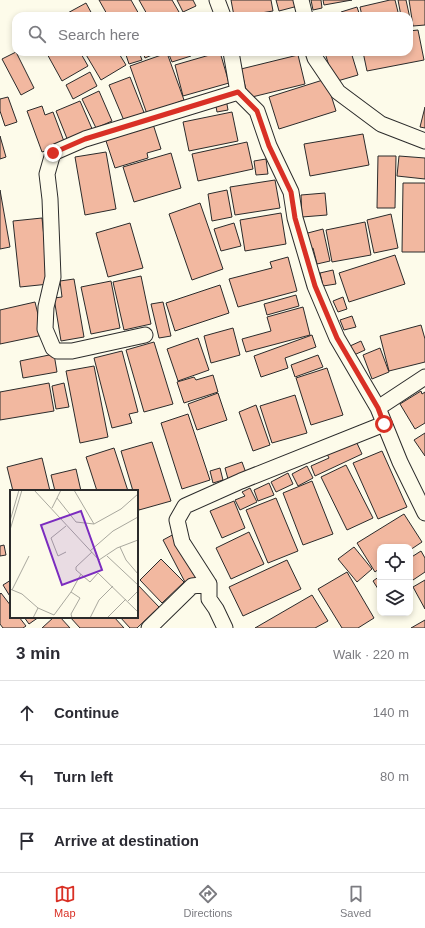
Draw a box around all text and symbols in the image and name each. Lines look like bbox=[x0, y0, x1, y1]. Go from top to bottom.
search box bbox=[12, 12, 413, 56]
icon: search bbox=[26, 23, 48, 45]
text: Search here bbox=[58, 26, 140, 43]
route end bbox=[44, 144, 62, 162]
route start bbox=[375, 415, 393, 433]
inset map bbox=[10, 490, 138, 618]
map controls bbox=[377, 544, 413, 616]
button: locate bbox=[377, 544, 413, 580]
button: layers bbox=[377, 580, 413, 616]
text: 3 min bbox=[16, 644, 60, 663]
text: Walk · 220 m bbox=[333, 647, 409, 662]
icon: ahead bbox=[16, 702, 38, 724]
text: Continue bbox=[54, 704, 119, 721]
text: 140 m bbox=[373, 705, 409, 720]
icon: left bbox=[16, 766, 38, 788]
text: Turn left bbox=[54, 768, 113, 785]
text: 80 m bbox=[380, 769, 409, 784]
icon: arrive bbox=[16, 830, 38, 852]
text: Arrive at destination bbox=[54, 832, 199, 849]
tab: Map bbox=[54, 883, 76, 919]
tab: Directions bbox=[183, 883, 232, 919]
tab: Saved bbox=[340, 883, 371, 919]

